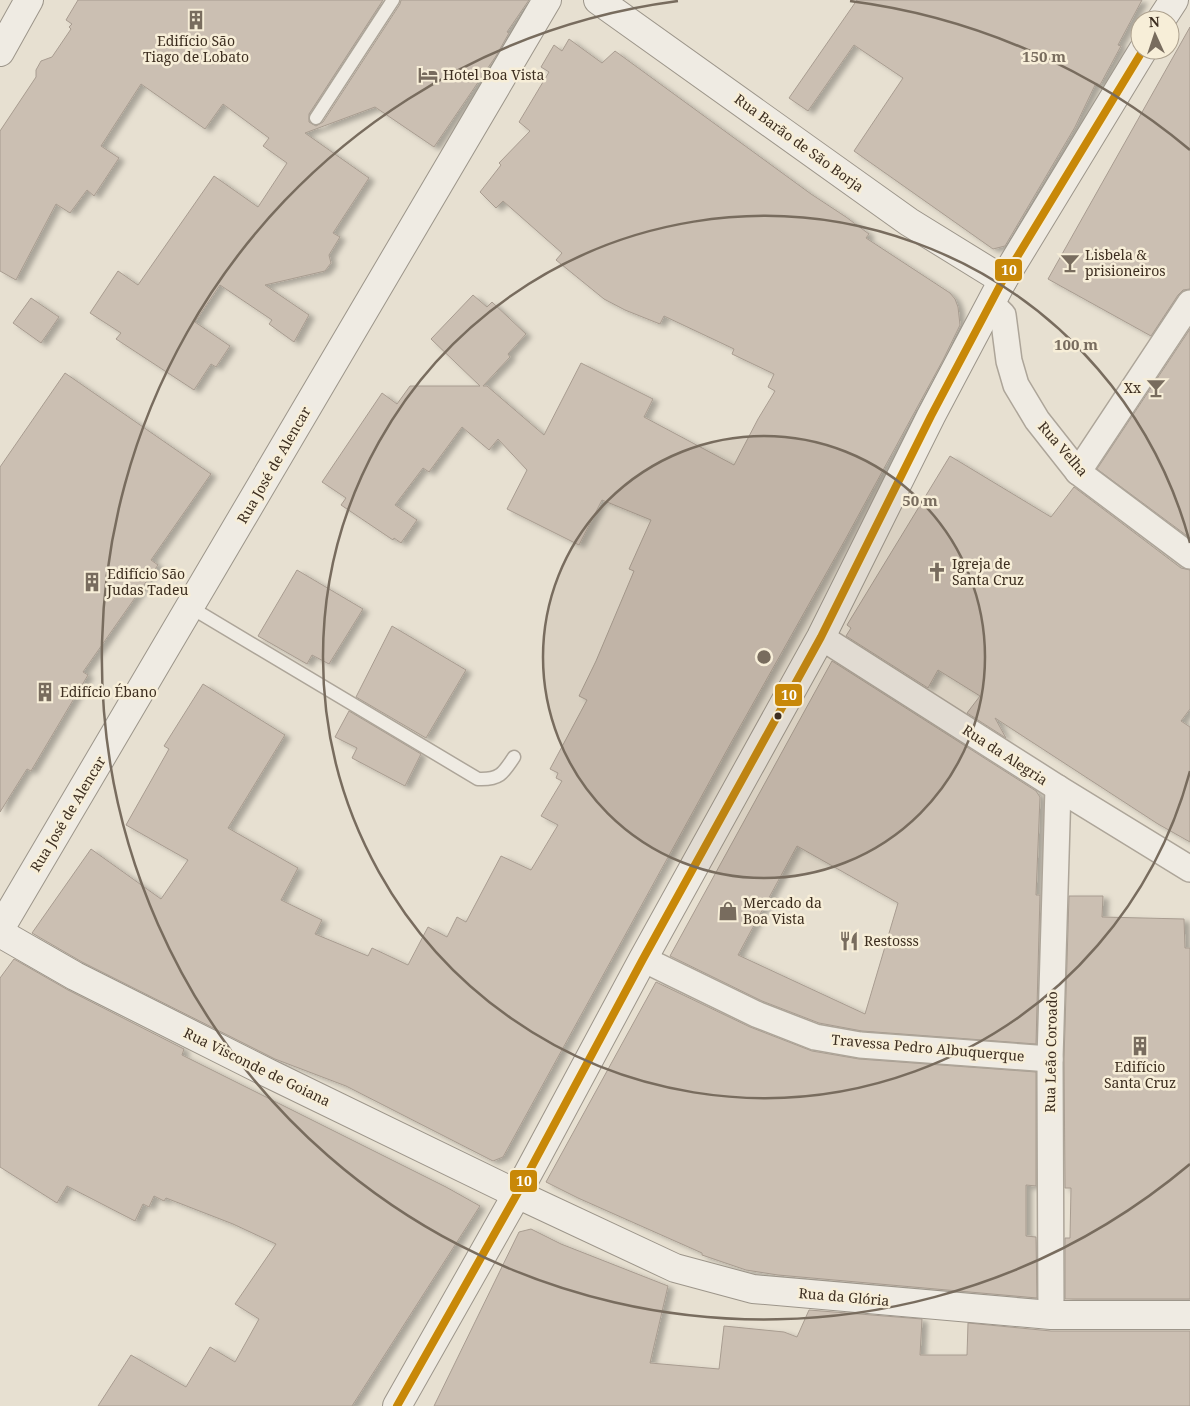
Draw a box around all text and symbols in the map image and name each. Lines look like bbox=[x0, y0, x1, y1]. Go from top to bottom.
building icon: Edifício São Tiago de Lobato bbox=[185, 9, 207, 31]
north arrow bbox=[1130, 10, 1180, 60]
text: N bbox=[1148, 12, 1160, 31]
place label: Edifício São Tiago de Lobato bbox=[143, 31, 249, 66]
text: 150 m bbox=[1022, 46, 1066, 66]
hotel icon: Hotel Boa Vista bbox=[417, 64, 439, 86]
place label: Hotel Boa Vista bbox=[443, 65, 545, 84]
street label: Rua Barão de São Borja bbox=[731, 89, 868, 196]
place label: Lisbela & prisioneiros bbox=[1085, 245, 1166, 280]
bar icon: Lisbela & prisioneiros bbox=[1059, 252, 1081, 274]
line badge: 10 bbox=[994, 258, 1023, 282]
text: 10 bbox=[1001, 260, 1017, 279]
text: 100 m bbox=[1054, 334, 1098, 354]
bar icon: Xx bbox=[1145, 377, 1167, 399]
place label: Xx bbox=[1124, 378, 1142, 397]
street label: Rua José de Alencar bbox=[232, 403, 315, 527]
street label: Rua Velha bbox=[1034, 417, 1093, 480]
text: 50 m bbox=[902, 490, 938, 510]
place label: Igreja de Santa Cruz bbox=[952, 554, 1024, 589]
church icon: Igreja de Santa Cruz bbox=[926, 561, 948, 583]
place label: Edifício São Judas Tadeu bbox=[106, 564, 188, 599]
building icon: Edifício São Judas Tadeu bbox=[81, 571, 103, 593]
centre of rings bbox=[755, 648, 773, 666]
building icon: Edifício Ébano bbox=[34, 681, 56, 703]
place label: Edifício Ébano bbox=[60, 682, 157, 701]
line badge: 10 bbox=[774, 683, 803, 707]
text: 10 bbox=[781, 685, 797, 704]
unlabelled marker bbox=[773, 711, 783, 721]
street label: Rua da Alegria bbox=[959, 720, 1052, 789]
street label: Rua José de Alencar bbox=[25, 752, 110, 875]
place label: Mercado da Boa Vista bbox=[743, 893, 822, 928]
shop icon: Mercado da Boa Vista bbox=[717, 900, 739, 922]
restaurant icon: Restosss bbox=[838, 930, 860, 952]
place label: Restosss bbox=[864, 931, 919, 950]
street label: Rua Leão Coroado bbox=[1040, 991, 1061, 1113]
street label: Rua Visconde de Goiana bbox=[181, 1023, 334, 1110]
street label: Travessa Pedro Albuquerque bbox=[831, 1030, 1025, 1065]
building icon: Edifício Santa Cruz bbox=[1129, 1035, 1151, 1057]
place label: Edifício Santa Cruz bbox=[1104, 1057, 1176, 1092]
line badge: 10 bbox=[509, 1169, 538, 1193]
text: 10 bbox=[516, 1171, 532, 1190]
street label: Rua da Glória bbox=[798, 1283, 890, 1310]

